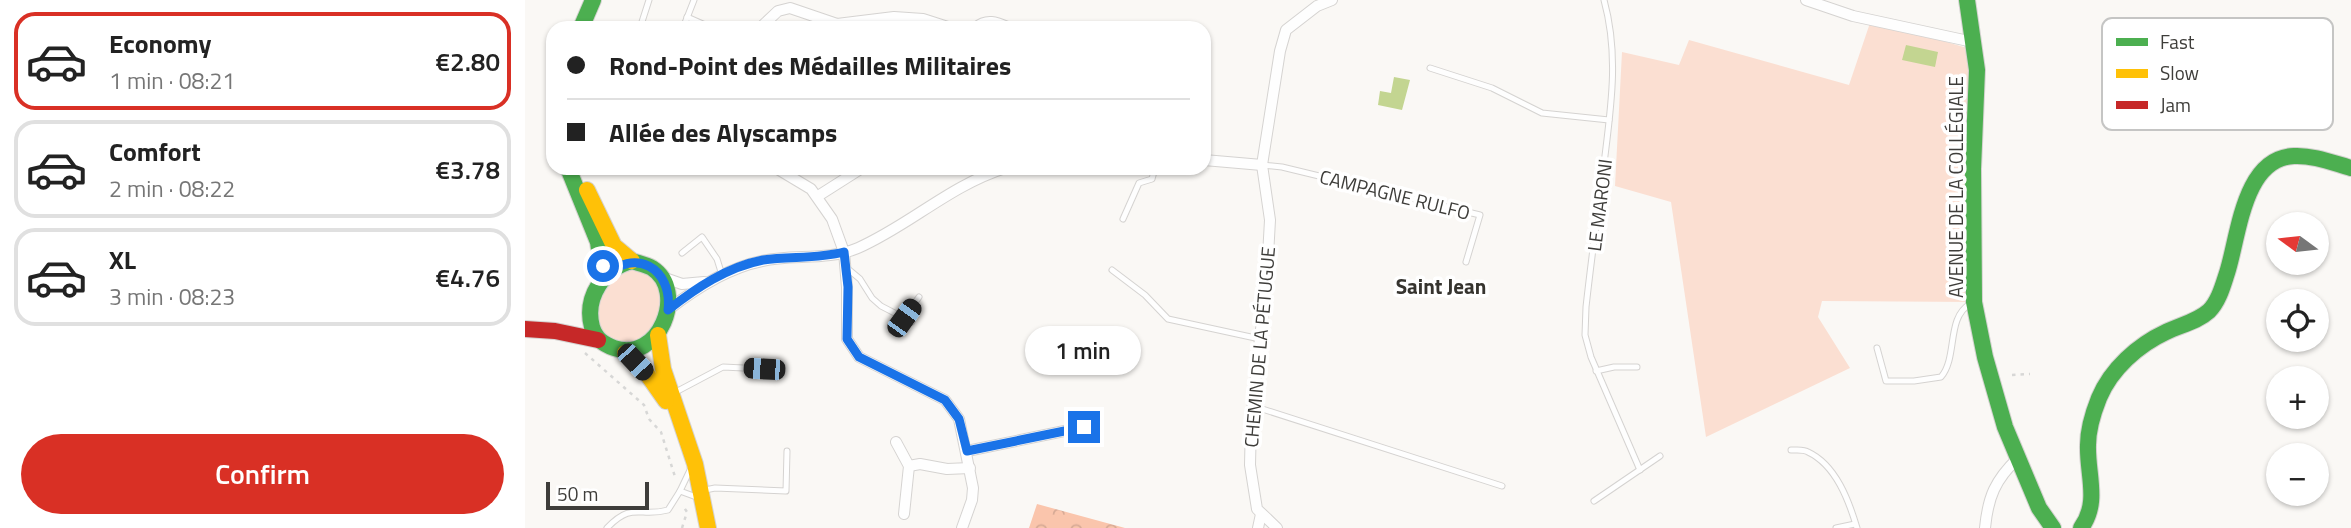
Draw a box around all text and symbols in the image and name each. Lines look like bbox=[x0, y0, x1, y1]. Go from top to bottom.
legend bbox=[2102, 18, 2333, 130]
text: Economy bbox=[109, 24, 211, 63]
text: Fast bbox=[2160, 27, 2195, 56]
icon: car bbox=[25, 30, 88, 93]
text: €2.80 bbox=[436, 42, 500, 81]
text: Rond-Point des Médailles Militaires bbox=[609, 46, 1011, 85]
text: Slow bbox=[2160, 58, 2199, 87]
text: 1 min · 08:21 bbox=[109, 63, 235, 98]
street label: AVENUE DE LA COLLÉGIALE bbox=[1941, 76, 1970, 298]
text: Jam bbox=[2160, 90, 2191, 119]
text: Allée des Alyscamps bbox=[609, 113, 837, 152]
text: Comfort bbox=[109, 132, 201, 171]
icon: car bbox=[25, 138, 88, 201]
text: €3.78 bbox=[436, 150, 500, 189]
street label: LE MARONI bbox=[1579, 157, 1619, 253]
street label: CAMPAGNE RULFO bbox=[1317, 161, 1473, 227]
text: 2 min · 08:22 bbox=[109, 171, 235, 206]
north arrow bbox=[2266, 212, 2329, 275]
map controls bbox=[2266, 212, 2329, 506]
text: XL bbox=[109, 240, 136, 279]
street label: CHEMIN DE LA PÉTUGUE bbox=[1236, 245, 1282, 449]
icon: car bbox=[25, 246, 88, 309]
route start bbox=[587, 250, 619, 282]
text: €4.76 bbox=[436, 258, 500, 297]
district label: Saint Jean bbox=[1396, 270, 1486, 302]
text: 3 min · 08:23 bbox=[109, 279, 235, 314]
button: locate bbox=[2266, 289, 2329, 352]
car bbox=[884, 295, 925, 341]
callout: 1 min bbox=[1026, 326, 1142, 374]
text: 1 min bbox=[1055, 333, 1111, 368]
car bbox=[613, 339, 658, 385]
car bbox=[743, 357, 786, 381]
button: + bbox=[2266, 366, 2329, 429]
route end bbox=[1068, 411, 1100, 443]
button: Confirm bbox=[21, 434, 504, 514]
button: − bbox=[2266, 443, 2329, 506]
scale bar bbox=[546, 479, 649, 511]
text: 50 m bbox=[557, 479, 598, 508]

